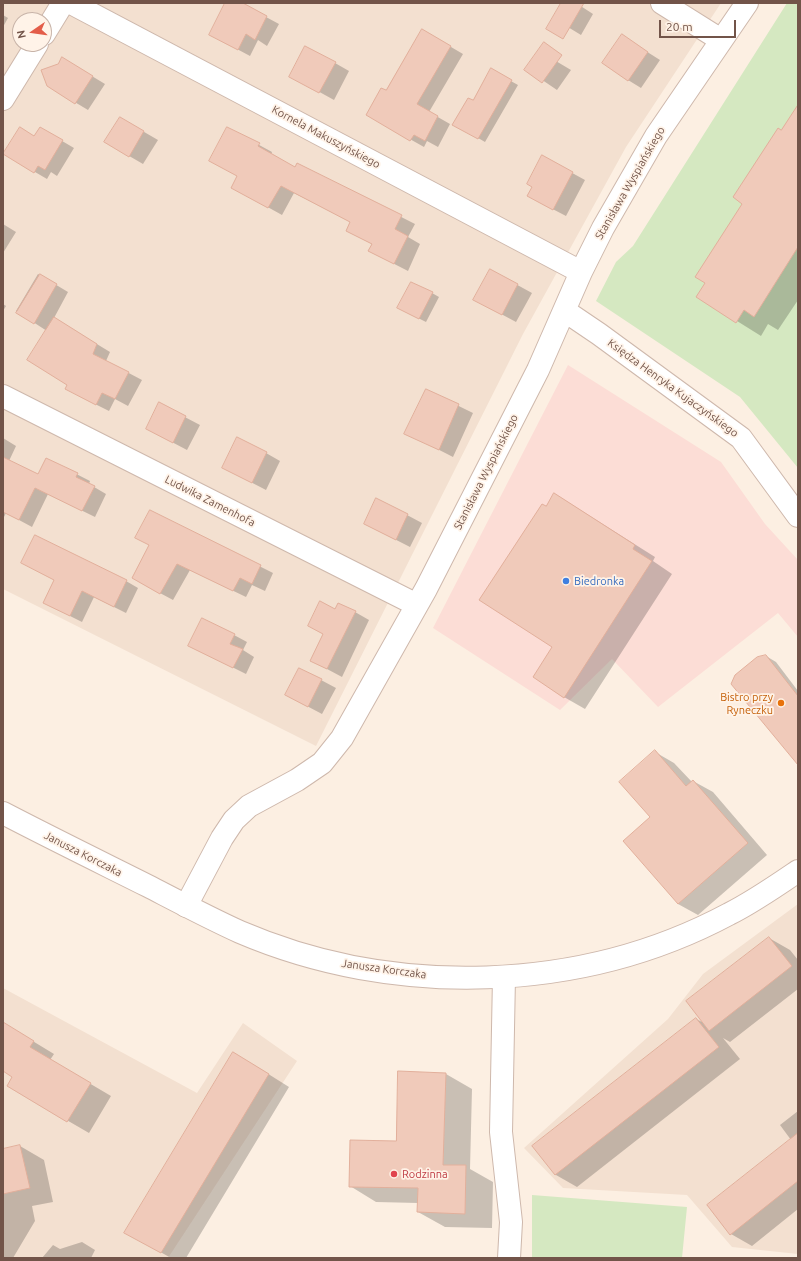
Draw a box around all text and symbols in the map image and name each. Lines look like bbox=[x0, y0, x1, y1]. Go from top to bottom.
north arrow bbox=[12, 12, 52, 52]
scale bar bbox=[661, 12, 738, 38]
text: 20 m bbox=[666, 20, 693, 33]
text: N bbox=[15, 29, 28, 40]
street label: Kornela Makuszyńskiego bbox=[270, 103, 382, 171]
street label: Stanisława Wyspiańskiego bbox=[592, 124, 668, 242]
street label: Księdza Henryka Kujaczyńskiego bbox=[605, 336, 741, 440]
street label: Stanisława Wyspiańskiego bbox=[451, 412, 521, 532]
street label: Ludwika Zamenhofa bbox=[163, 473, 257, 529]
place label: Biedronka bbox=[574, 574, 624, 588]
marker: Biedronka bbox=[561, 576, 571, 586]
place label: Bistro przy Ryneczku bbox=[720, 690, 773, 716]
marker: Bistro przy Ryneczku bbox=[776, 698, 786, 708]
street label: Janusza Korczaka bbox=[42, 829, 124, 879]
street label: Janusza Korczaka bbox=[341, 956, 427, 982]
place label: Rodzinna bbox=[402, 1167, 448, 1181]
marker: Rodzinna bbox=[389, 1169, 399, 1179]

